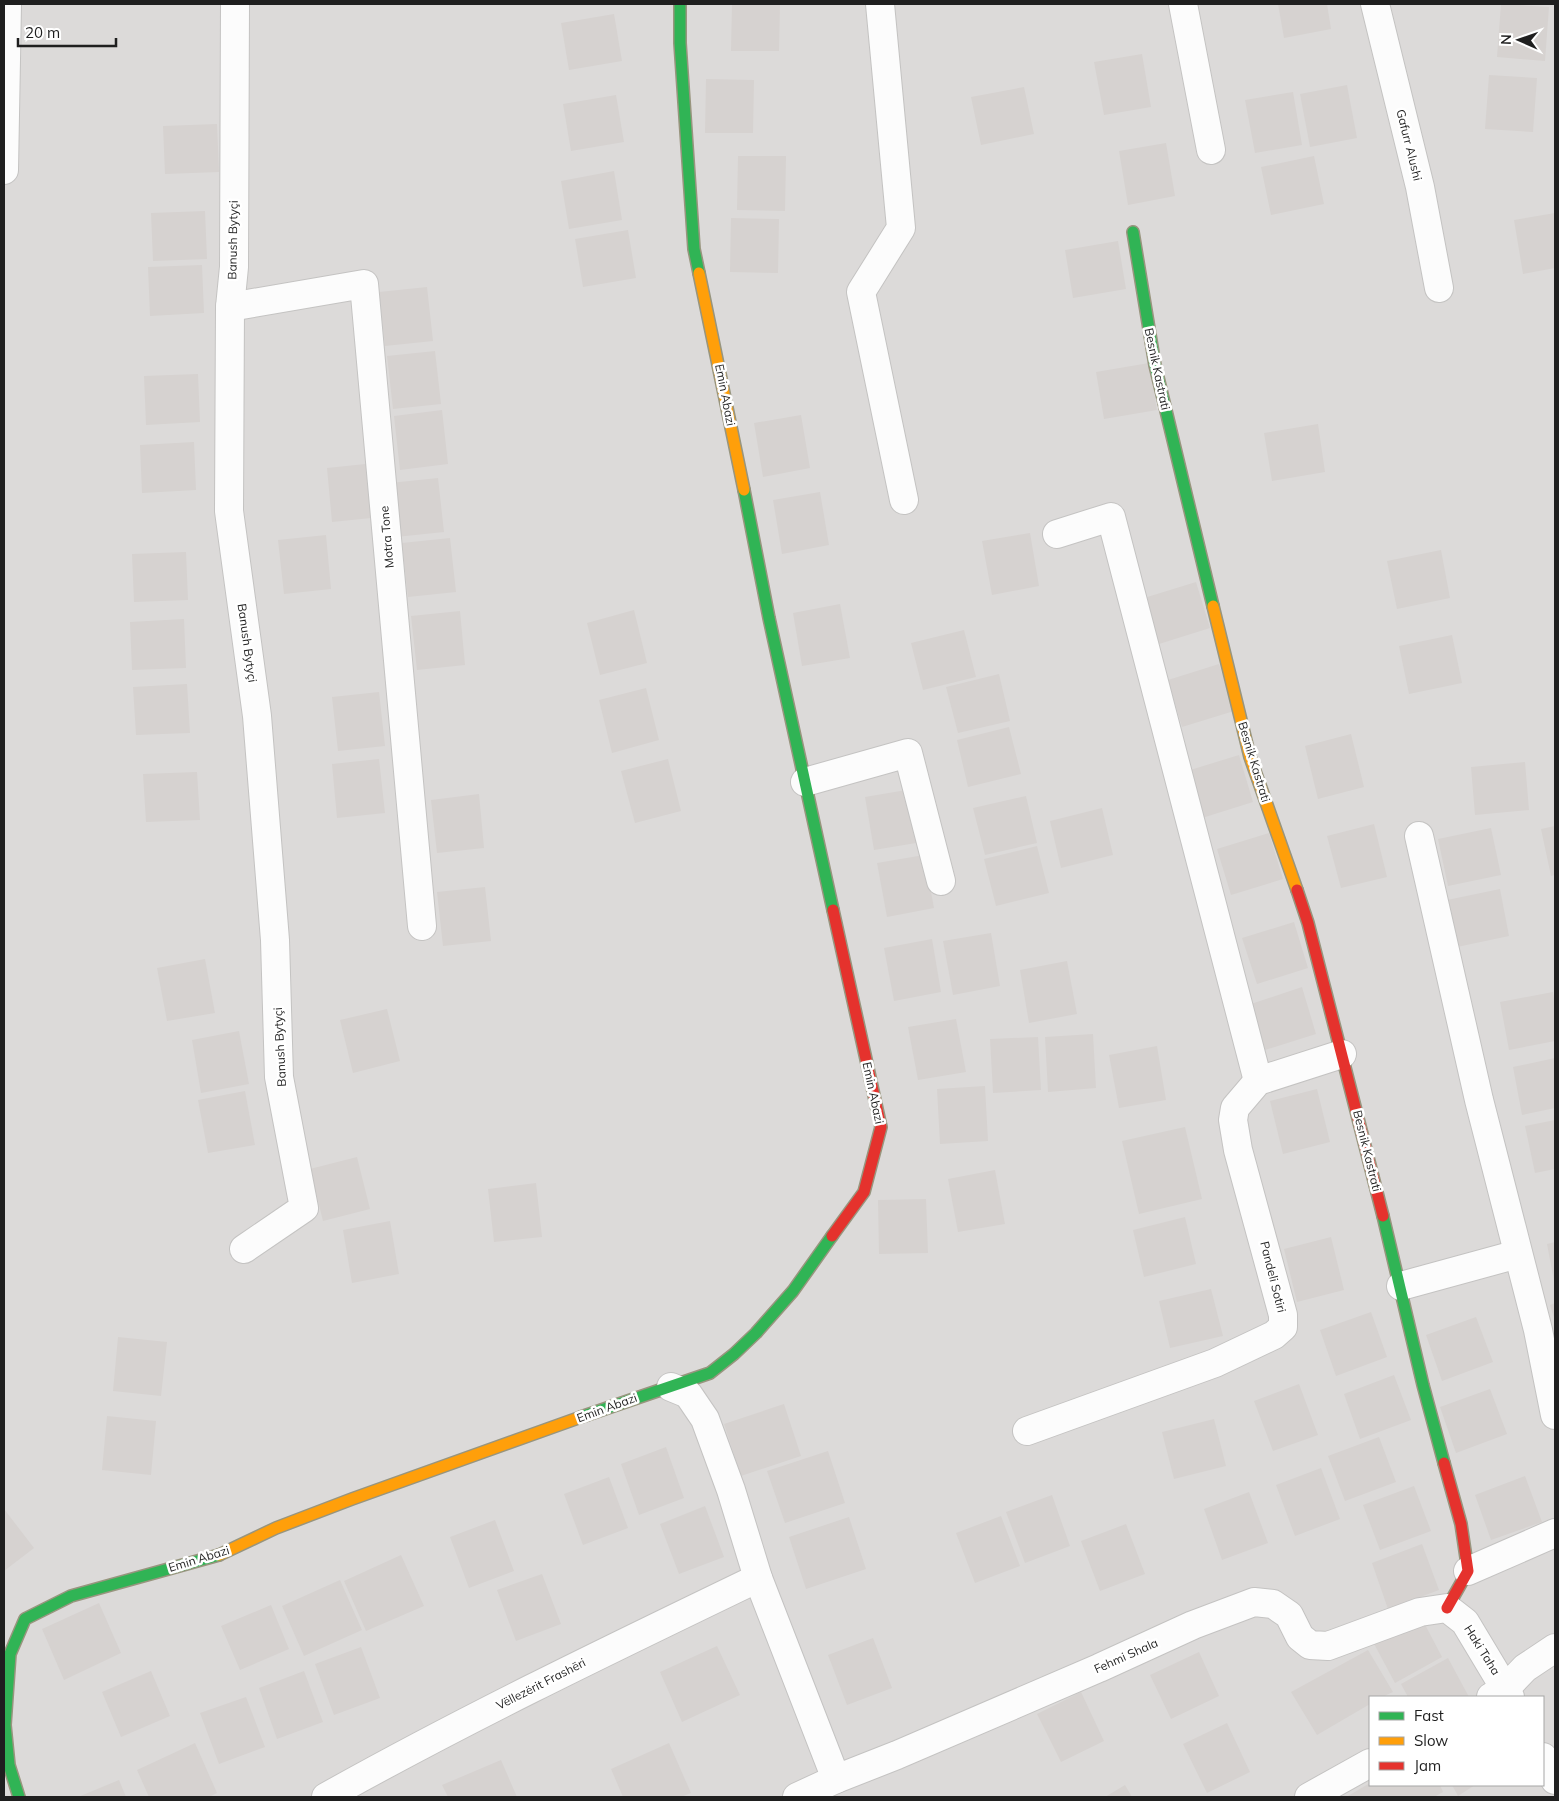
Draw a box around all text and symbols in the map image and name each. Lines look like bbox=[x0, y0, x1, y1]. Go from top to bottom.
scale bar bbox=[18, 15, 115, 47]
north arrow bbox=[1494, 15, 1544, 65]
text: 20 m bbox=[25, 23, 60, 42]
text: N bbox=[1497, 34, 1515, 45]
street label: Gafurr Alushi bbox=[1393, 108, 1426, 182]
street label: Banush Bytyçi bbox=[224, 200, 241, 280]
street label: Besnik Kastrati bbox=[1141, 327, 1174, 411]
street label: Emin Abazi bbox=[712, 363, 739, 427]
street label: Motra Tone bbox=[376, 505, 397, 569]
street label: Banush Bytyçi bbox=[235, 603, 260, 683]
street label: Besnik Kastrati bbox=[1235, 720, 1274, 804]
street label: Banush Bytyçi bbox=[270, 1007, 289, 1087]
street label: Emin Abazi bbox=[860, 1061, 887, 1125]
street label: Besnik Kastrati bbox=[1350, 1109, 1385, 1193]
street label: Pandeli Sotiri bbox=[1257, 1240, 1290, 1314]
street label: Emin Abazi bbox=[575, 1390, 639, 1425]
street label: Emin Abazi bbox=[167, 1542, 231, 1575]
street label: Haki Taha bbox=[1461, 1622, 1504, 1678]
street label: Fehmi Shala bbox=[1092, 1635, 1160, 1676]
street label: Vëllezërit Frashëri bbox=[494, 1654, 588, 1713]
legend bbox=[1369, 1696, 1544, 1786]
text: Fast bbox=[1414, 1706, 1444, 1725]
text: Slow bbox=[1414, 1731, 1448, 1750]
text: Jam bbox=[1414, 1756, 1441, 1775]

